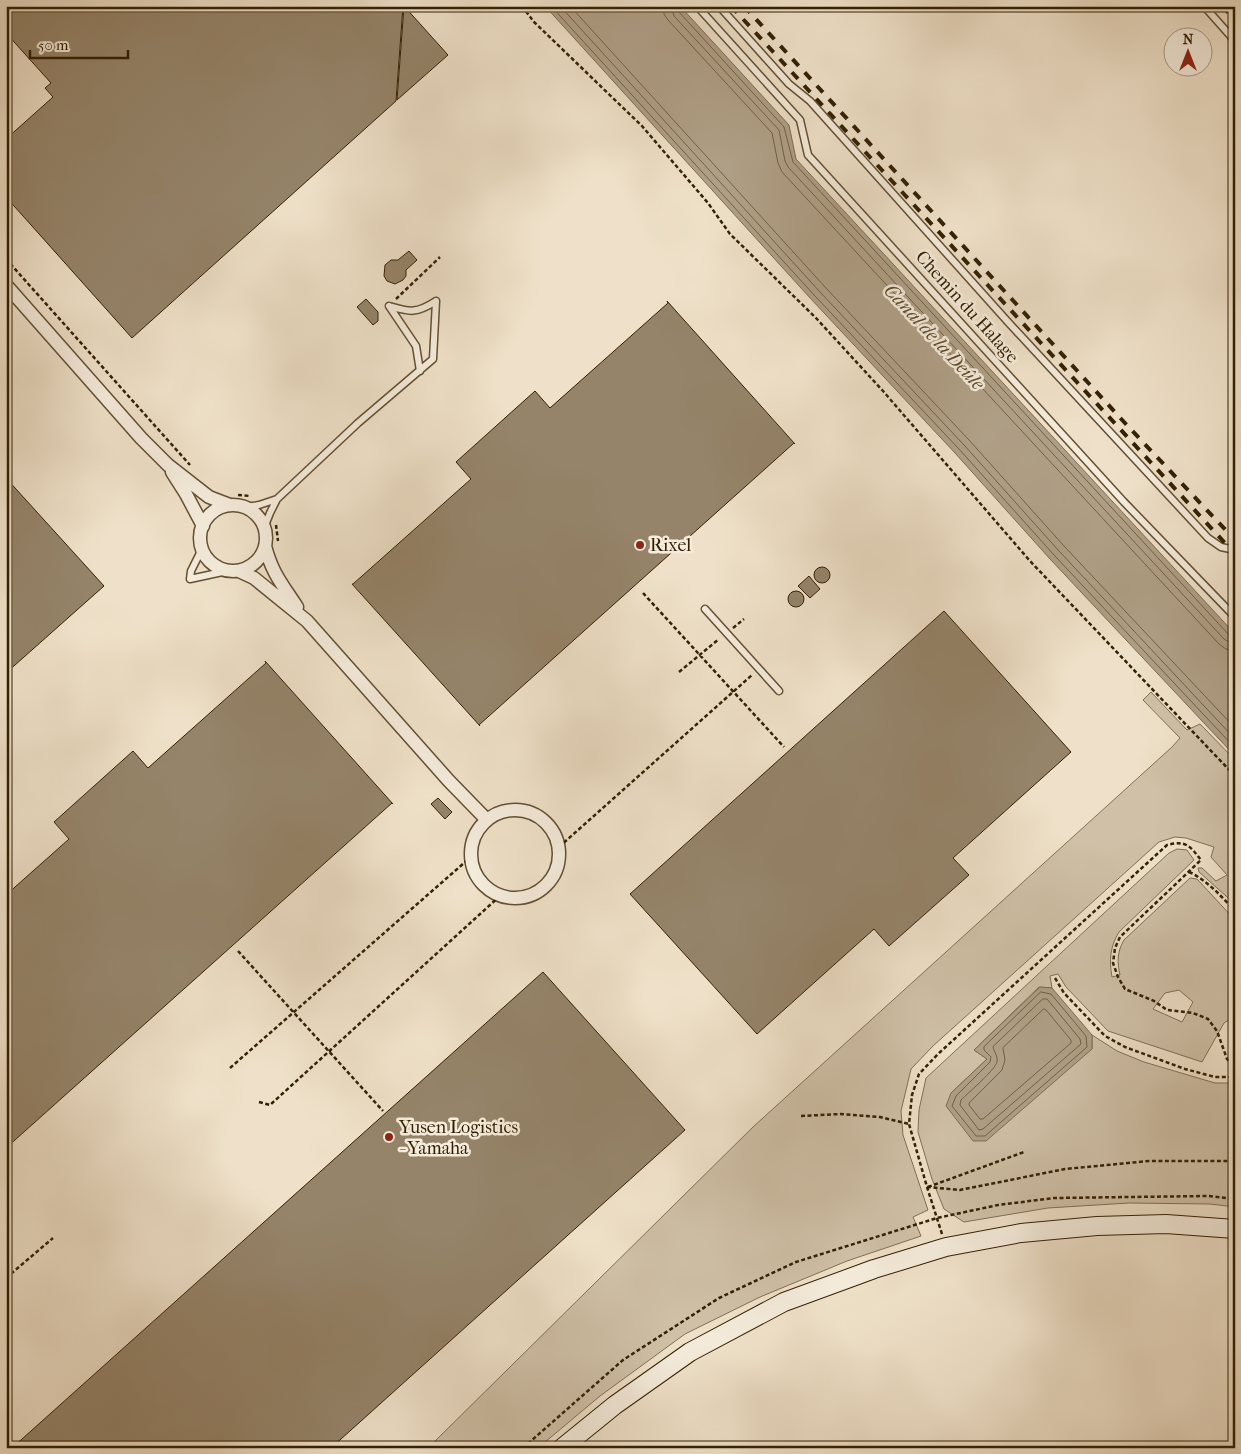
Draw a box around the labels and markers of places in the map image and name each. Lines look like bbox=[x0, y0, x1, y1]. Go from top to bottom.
place label: Rixel bbox=[650, 535, 691, 556]
marker: Rixel bbox=[634, 539, 646, 551]
place label: Yusen Logistics - Yamaha bbox=[398, 1117, 518, 1159]
marker: Yusen Logistics - Yamaha bbox=[383, 1131, 395, 1143]

